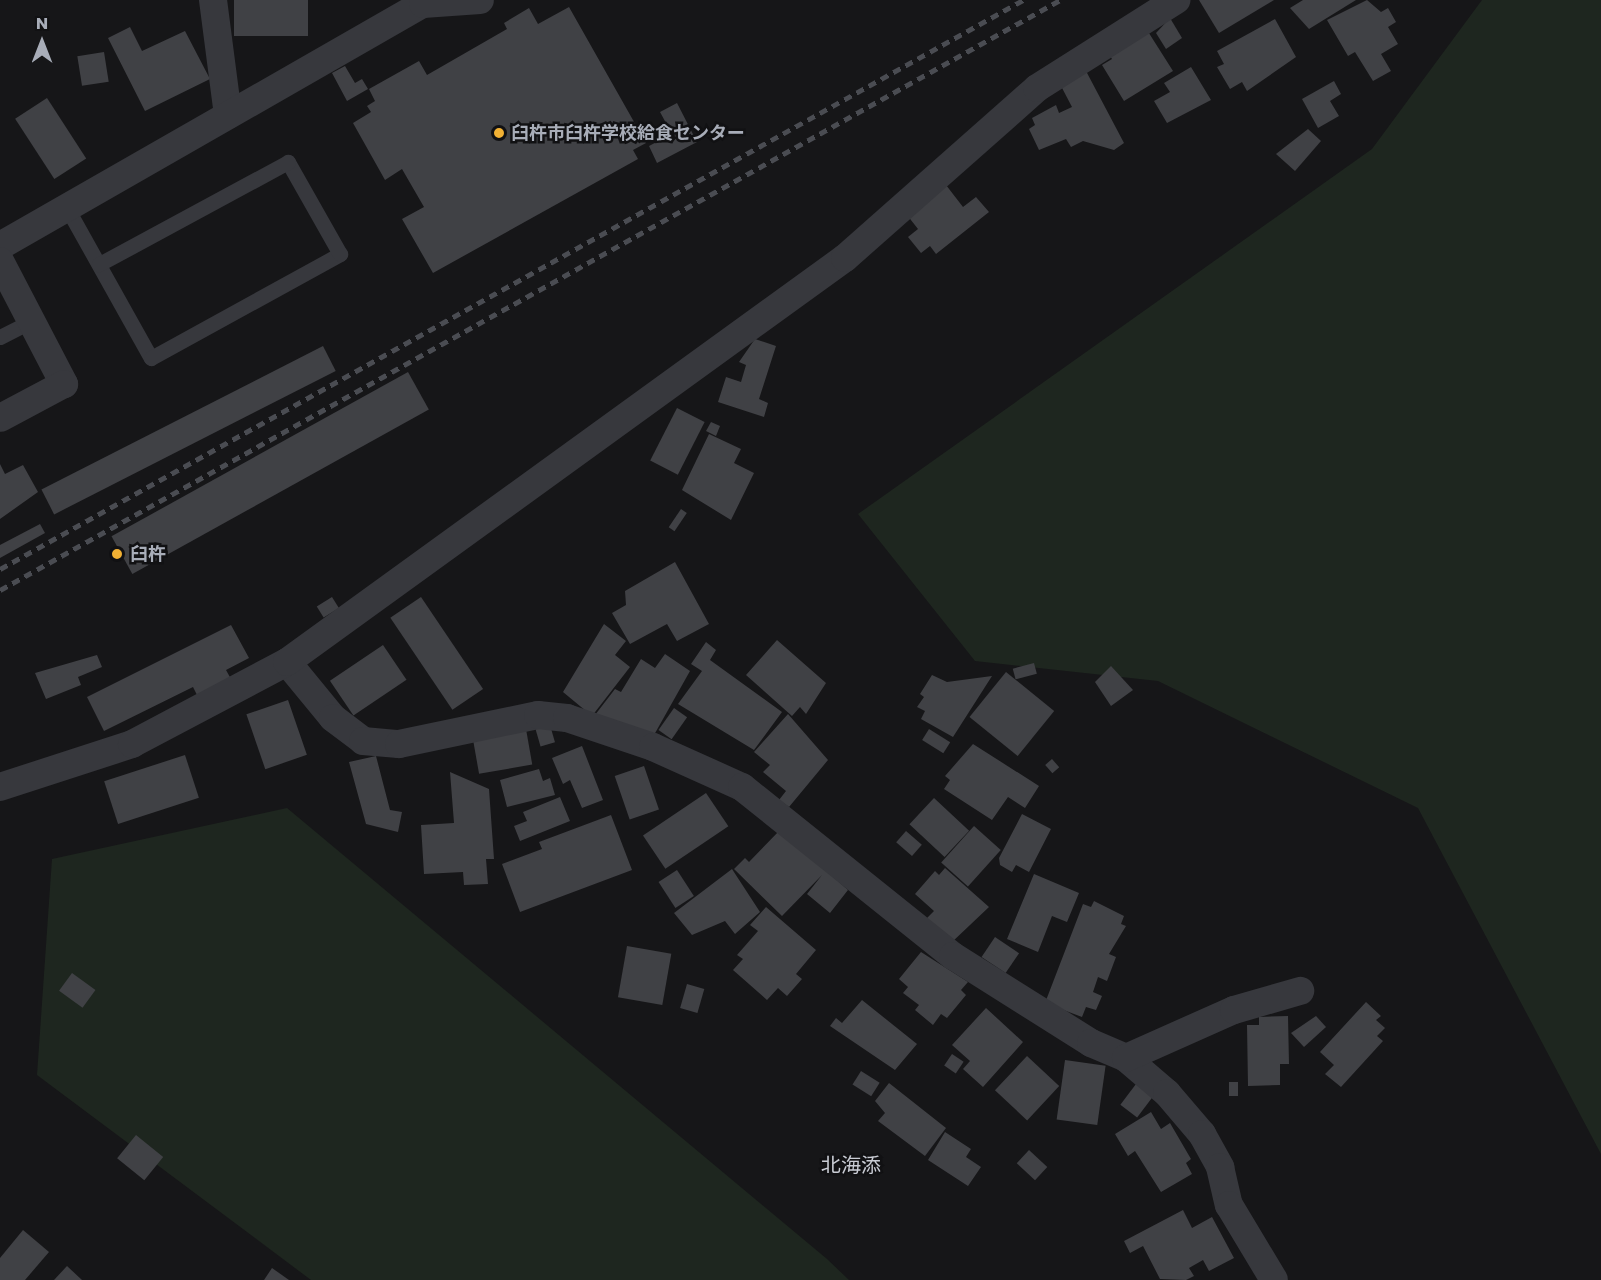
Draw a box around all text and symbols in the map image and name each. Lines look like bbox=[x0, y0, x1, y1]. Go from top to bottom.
north arrow bbox=[12, 12, 72, 72]
text: N bbox=[36, 12, 48, 35]
place label: 臼杵市臼杵学校給食センター bbox=[511, 122, 745, 144]
marker: 臼杵市臼杵学校給食センター bbox=[492, 126, 506, 140]
place label: 臼杵 bbox=[130, 543, 166, 565]
marker: 臼杵 bbox=[108, 545, 126, 563]
district label: 北海添 bbox=[821, 1153, 881, 1177]

